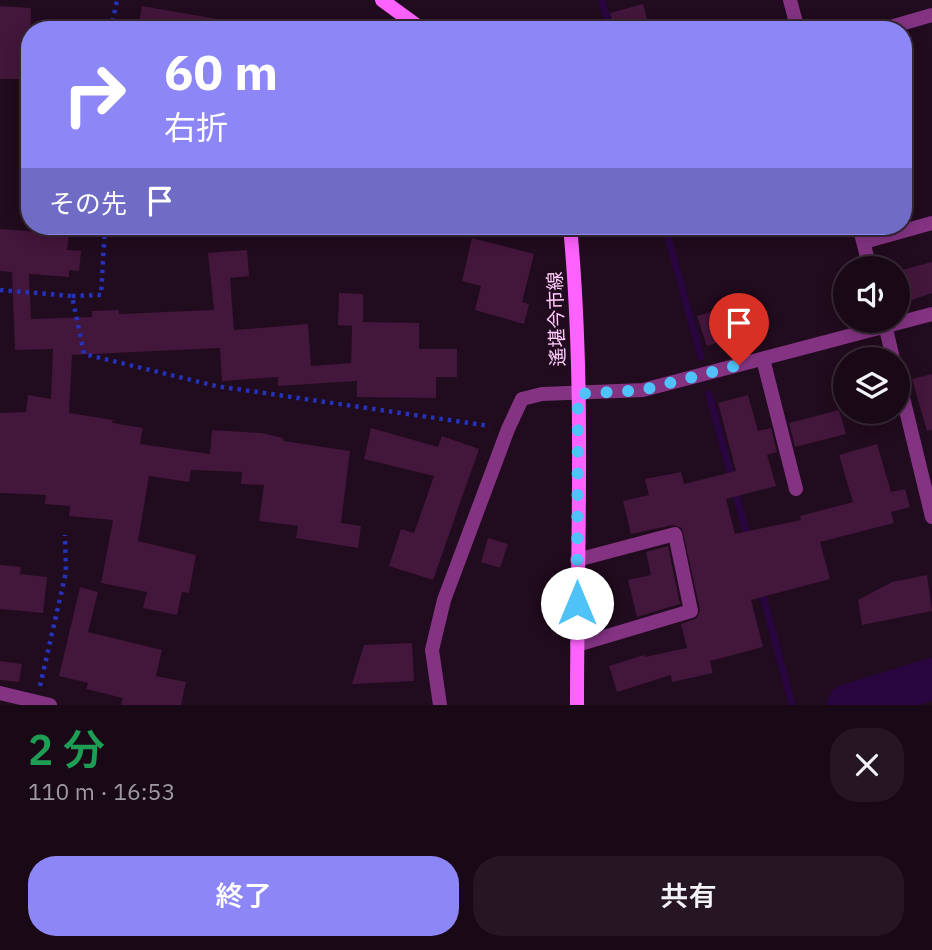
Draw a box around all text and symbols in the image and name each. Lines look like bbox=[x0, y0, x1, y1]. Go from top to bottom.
text: 60 m bbox=[164, 40, 278, 103]
icon: right bbox=[49, 49, 140, 140]
text: 右折 bbox=[164, 106, 228, 148]
icon: arrive bbox=[141, 182, 179, 220]
text: その先 bbox=[49, 186, 127, 220]
map controls bbox=[833, 256, 910, 424]
button: sound bbox=[833, 256, 910, 333]
street label: 遙堪今市線 bbox=[542, 271, 570, 367]
pin bbox=[709, 293, 769, 365]
icon: arrive bbox=[720, 304, 758, 342]
button: layers bbox=[833, 347, 910, 424]
position arrow bbox=[540, 566, 614, 640]
text: 2 分 bbox=[28, 722, 105, 777]
button: close bbox=[830, 728, 904, 802]
text: 110 m · 16:53 bbox=[28, 776, 175, 806]
button: 終了 bbox=[28, 856, 459, 936]
button: 共有 bbox=[473, 856, 904, 936]

